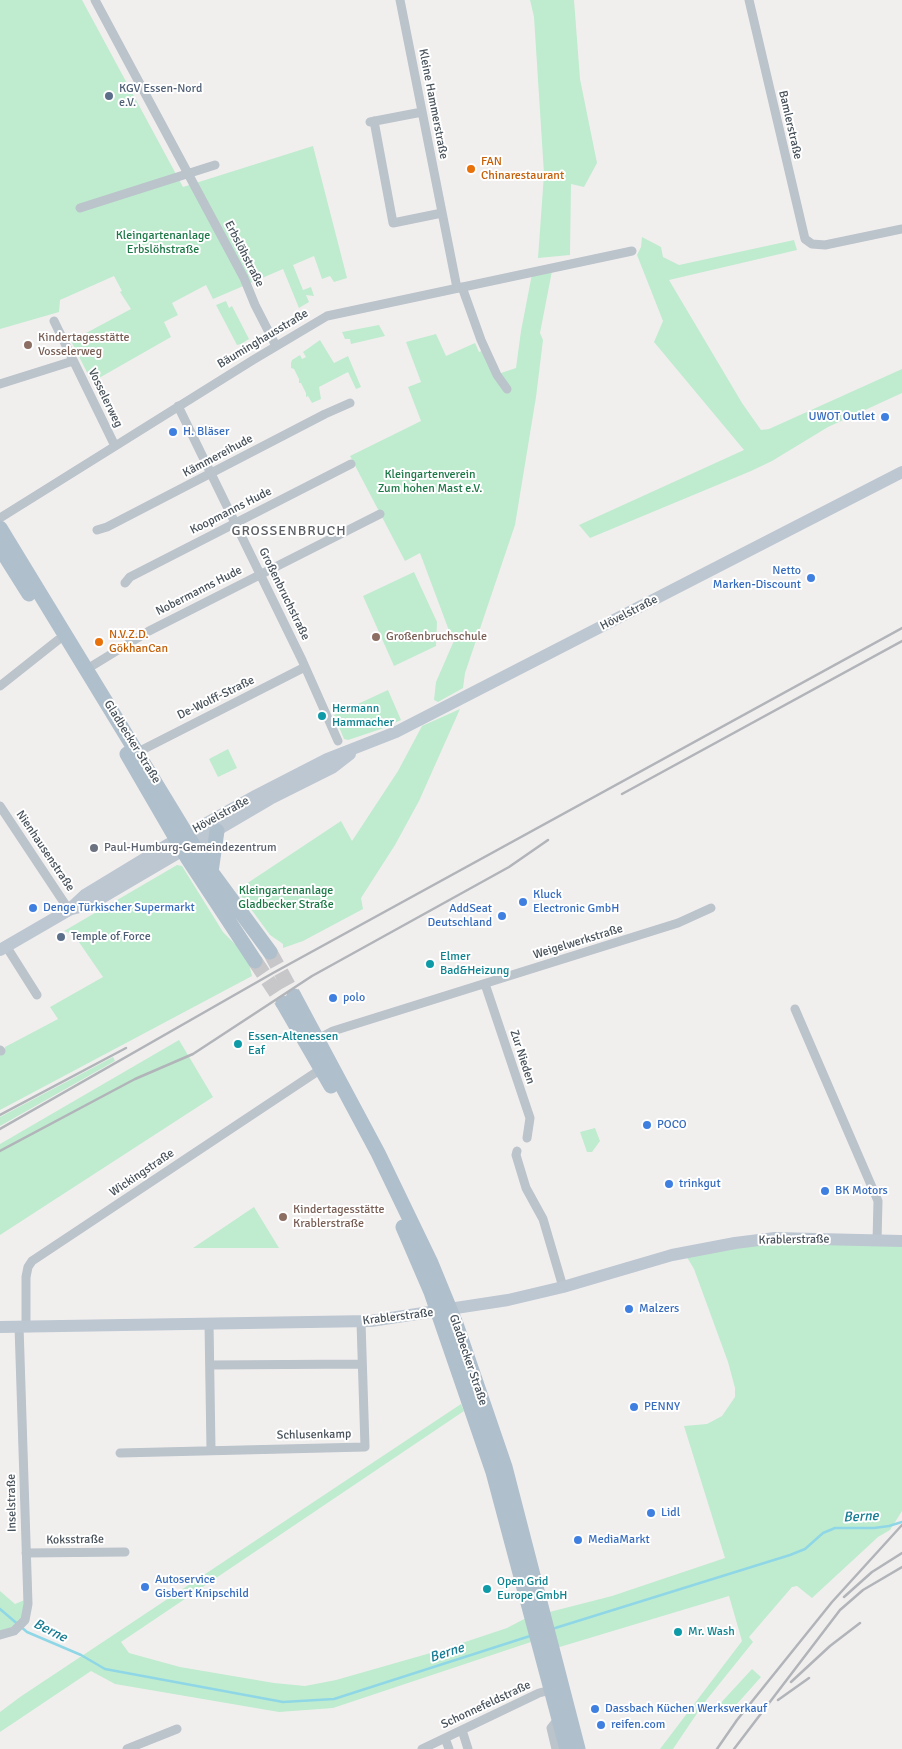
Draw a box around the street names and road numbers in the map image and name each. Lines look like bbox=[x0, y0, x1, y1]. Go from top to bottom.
street label: Kleine Hammerstraße bbox=[415, 48, 451, 160]
street label: Bamlerstraße bbox=[775, 89, 805, 161]
street label: Erbslöhstraße bbox=[221, 218, 267, 290]
street label: Bäuminghausstraße bbox=[215, 306, 311, 372]
street label: Vosselerweg bbox=[85, 366, 125, 430]
street label: Kämmereihude bbox=[181, 432, 255, 480]
street label: Koopmanns Hude bbox=[188, 484, 274, 538]
street label: Großenbruchstraße bbox=[255, 545, 313, 643]
street label: Nobermanns Hude bbox=[153, 563, 245, 619]
street label: Hövelstraße bbox=[598, 592, 660, 634]
street label: De-Wolff-Straße bbox=[175, 673, 257, 723]
street label: Gladbecker Straße bbox=[101, 698, 163, 786]
street label: Hövelstraße bbox=[190, 794, 252, 836]
street label: Nienhausenstraße bbox=[13, 808, 77, 894]
street label: Weigelwerkstraße bbox=[531, 922, 625, 962]
street label: Zur Nieden bbox=[506, 1028, 538, 1086]
street label: Wickingstraße bbox=[107, 1146, 177, 1200]
street label: Krablerstraße bbox=[758, 1232, 830, 1248]
street label: Krablerstraße bbox=[362, 1306, 434, 1328]
street label: Gladbecker Straße bbox=[446, 1313, 490, 1407]
street label: Schlusenkamp bbox=[277, 1427, 351, 1443]
street label: Inselstraße bbox=[4, 1474, 20, 1532]
street label: Koksstraße bbox=[46, 1532, 104, 1548]
street label: Schonnefeldstraße bbox=[439, 1678, 533, 1732]

